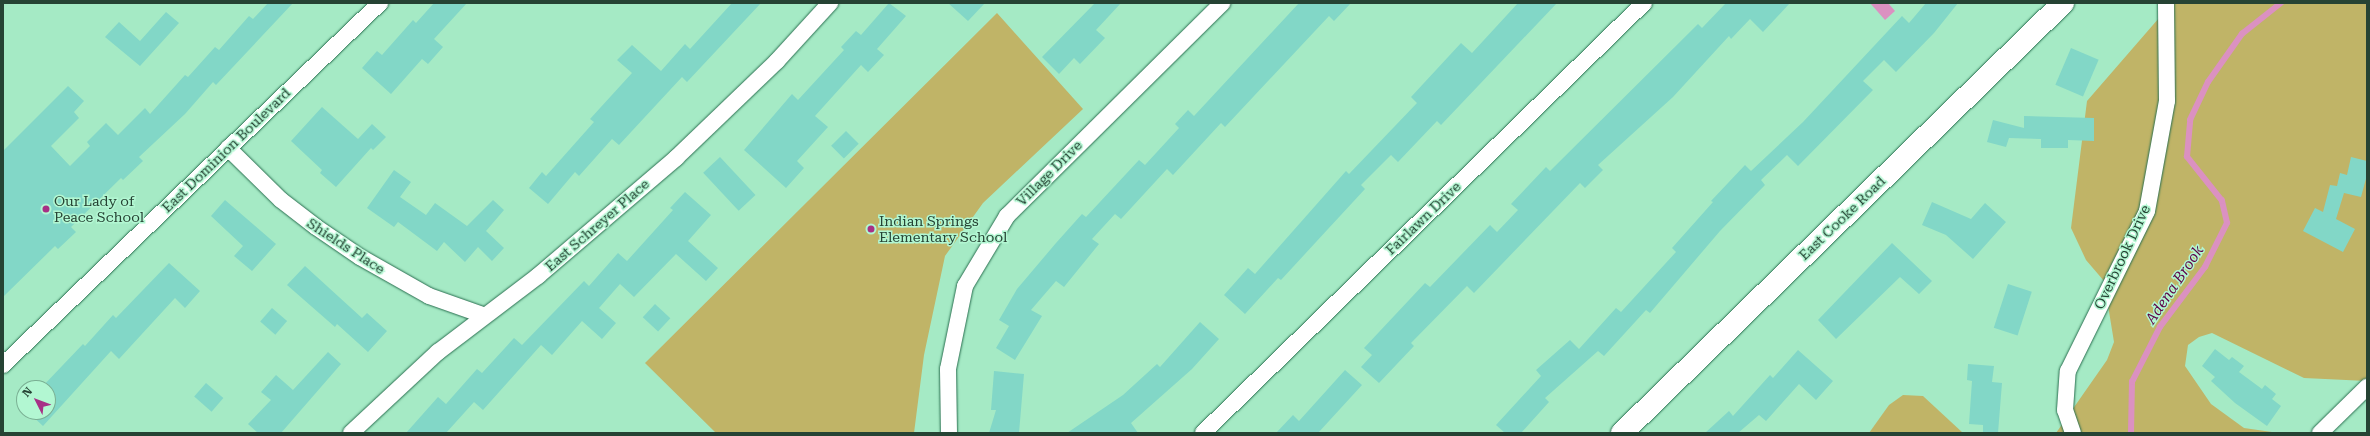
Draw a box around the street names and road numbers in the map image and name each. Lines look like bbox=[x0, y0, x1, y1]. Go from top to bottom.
street label: East Dominion Boulevard bbox=[158, 84, 294, 216]
street label: Village Drive bbox=[1013, 137, 1085, 209]
street label: East Cooke Road bbox=[1795, 173, 1889, 263]
street label: East Schreyer Place bbox=[542, 175, 652, 275]
street label: Fairlawn Drive bbox=[1382, 178, 1464, 258]
street label: Overbrook Drive bbox=[2090, 202, 2154, 312]
street label: Shields Place bbox=[304, 215, 388, 277]

